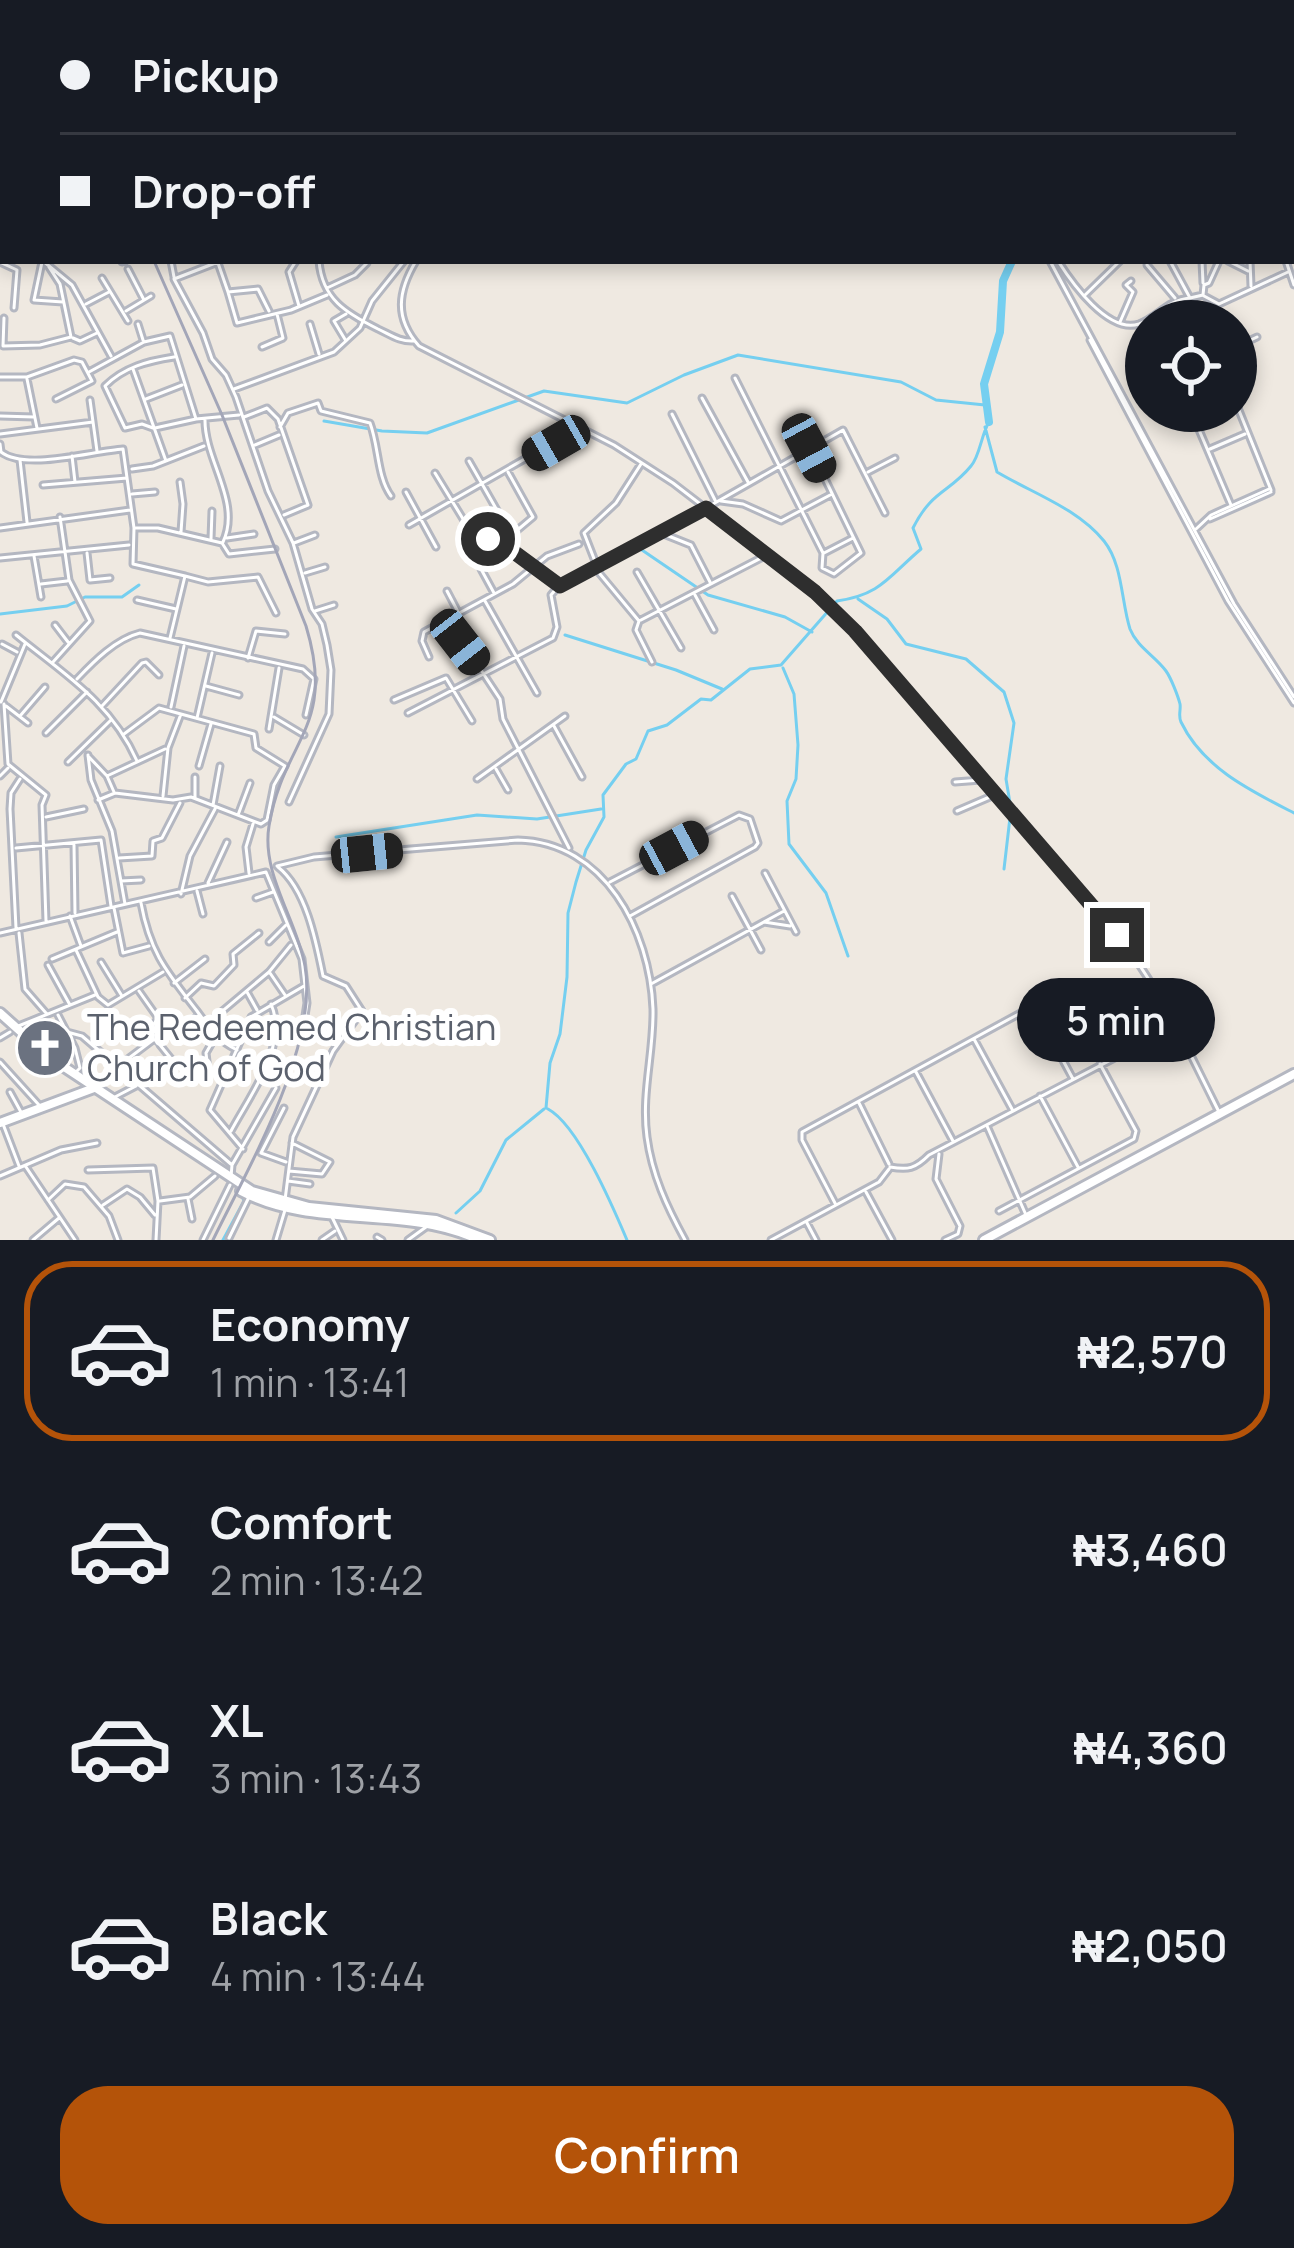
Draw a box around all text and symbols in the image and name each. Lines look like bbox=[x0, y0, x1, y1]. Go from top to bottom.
text: Pickup bbox=[132, 44, 279, 106]
text: Drop-off bbox=[132, 160, 315, 222]
map controls bbox=[1125, 300, 1257, 432]
button: locate bbox=[1125, 300, 1257, 432]
car bbox=[776, 408, 842, 488]
car bbox=[516, 409, 596, 477]
route start bbox=[461, 512, 515, 566]
car bbox=[424, 603, 496, 681]
car bbox=[634, 815, 714, 881]
car bbox=[329, 831, 405, 875]
route end bbox=[1090, 908, 1144, 962]
callout: 5 min bbox=[1018, 977, 1216, 1061]
text: 5 min bbox=[1066, 993, 1166, 1047]
place label: The Redeemed Christian Church of God bbox=[87, 1002, 496, 1092]
church icon: The Redeemed Christian Church of God bbox=[14, 1017, 76, 1079]
text: Economy bbox=[210, 1293, 410, 1355]
icon: car bbox=[66, 1297, 174, 1405]
text: ₦2,570 bbox=[1077, 1320, 1228, 1382]
text: 1 min · 13:41 bbox=[210, 1355, 409, 1409]
text: Comfort bbox=[210, 1491, 393, 1553]
icon: car bbox=[66, 1495, 174, 1603]
text: ₦3,460 bbox=[1073, 1518, 1228, 1580]
text: 2 min · 13:42 bbox=[210, 1553, 423, 1607]
text: XL bbox=[210, 1689, 264, 1751]
icon: car bbox=[66, 1693, 174, 1801]
text: ₦4,360 bbox=[1074, 1716, 1228, 1778]
text: 3 min · 13:43 bbox=[210, 1751, 422, 1805]
text: Black bbox=[210, 1887, 327, 1949]
icon: car bbox=[66, 1891, 174, 1999]
text: ₦2,050 bbox=[1072, 1914, 1228, 1976]
text: 4 min · 13:44 bbox=[210, 1949, 425, 2003]
button: Confirm bbox=[60, 2086, 1234, 2224]

